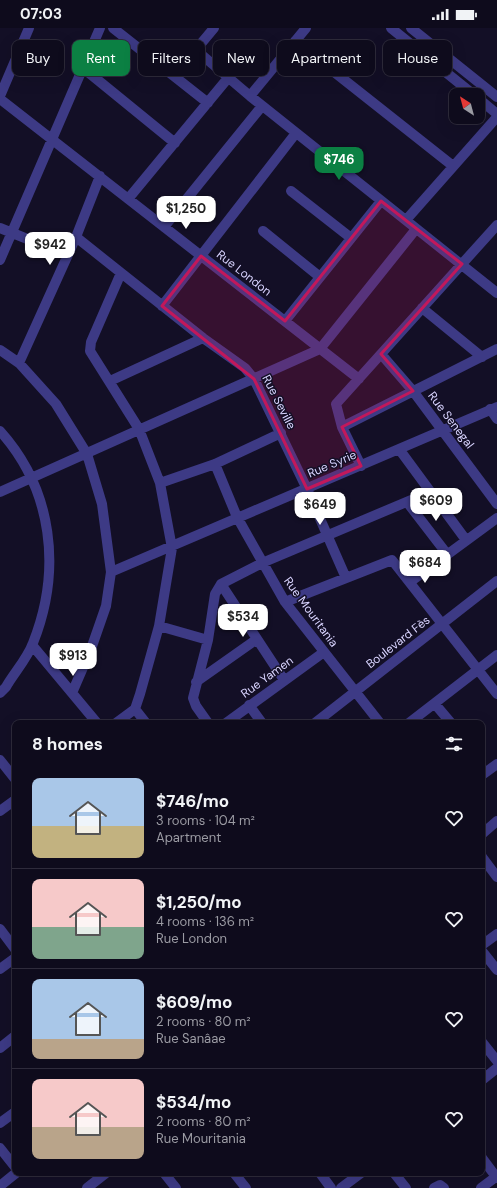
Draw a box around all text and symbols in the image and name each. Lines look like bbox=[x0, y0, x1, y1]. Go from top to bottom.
text: 07:03 bbox=[20, 4, 62, 24]
chip: Buy bbox=[12, 40, 64, 76]
chip: Rent bbox=[72, 40, 130, 76]
chip: Filters bbox=[138, 40, 205, 76]
chip: New bbox=[213, 40, 269, 76]
chip: Apartment bbox=[277, 40, 375, 76]
chip: House bbox=[383, 40, 452, 76]
north arrow bbox=[449, 88, 485, 124]
map controls bbox=[449, 88, 485, 124]
pin: $746 bbox=[315, 147, 363, 181]
text: $746 bbox=[324, 151, 354, 168]
pin: $1,250 bbox=[153, 196, 219, 230]
text: $1,250 bbox=[166, 200, 206, 217]
pin: $942 bbox=[26, 232, 74, 266]
text: $942 bbox=[34, 236, 66, 253]
street label: Rue London bbox=[213, 246, 275, 300]
street label: Rue Seville bbox=[258, 372, 300, 432]
street label: Rue Senegal bbox=[424, 388, 478, 452]
street label: Rue Syrie bbox=[305, 446, 359, 481]
pin: $609 bbox=[412, 488, 460, 522]
pin: $649 bbox=[296, 492, 344, 526]
text: $609 bbox=[419, 492, 453, 509]
text: $649 bbox=[304, 496, 336, 513]
pin: $684 bbox=[401, 550, 449, 584]
text: $684 bbox=[409, 554, 441, 571]
street label: Rue Mouritania bbox=[280, 574, 342, 650]
pin: $534 bbox=[219, 604, 267, 638]
text: $534 bbox=[227, 608, 259, 625]
street label: Boulevard Fès bbox=[363, 612, 433, 672]
pin: $913 bbox=[49, 643, 97, 677]
text: $913 bbox=[59, 647, 87, 664]
street label: Rue Yamen bbox=[238, 653, 296, 701]
text: 8 homes bbox=[32, 733, 103, 755]
icon: filters bbox=[443, 733, 465, 755]
text: $746/mo bbox=[156, 790, 229, 812]
icon: home bbox=[64, 794, 112, 842]
icon: heart bbox=[443, 807, 465, 829]
text: 3 rooms · 104 m² bbox=[156, 812, 255, 829]
text: Apartment bbox=[156, 829, 221, 846]
text: $1,250/mo bbox=[156, 891, 242, 913]
icon: home bbox=[64, 895, 112, 943]
icon: heart bbox=[443, 908, 465, 930]
text: 4 rooms · 136 m² bbox=[156, 913, 254, 930]
text: Rue London bbox=[156, 930, 227, 947]
text: $609/mo bbox=[156, 991, 232, 1013]
icon: home bbox=[64, 995, 112, 1043]
icon: heart bbox=[443, 1008, 465, 1030]
text: 2 rooms · 80 m² bbox=[156, 1013, 251, 1030]
text: Rue Sanâae bbox=[156, 1030, 226, 1047]
text: $534/mo bbox=[156, 1091, 231, 1113]
icon: home bbox=[64, 1095, 112, 1143]
icon: heart bbox=[443, 1108, 465, 1130]
text: 2 rooms · 80 m² bbox=[156, 1113, 251, 1130]
text: Rue Mouritania bbox=[156, 1130, 246, 1147]

